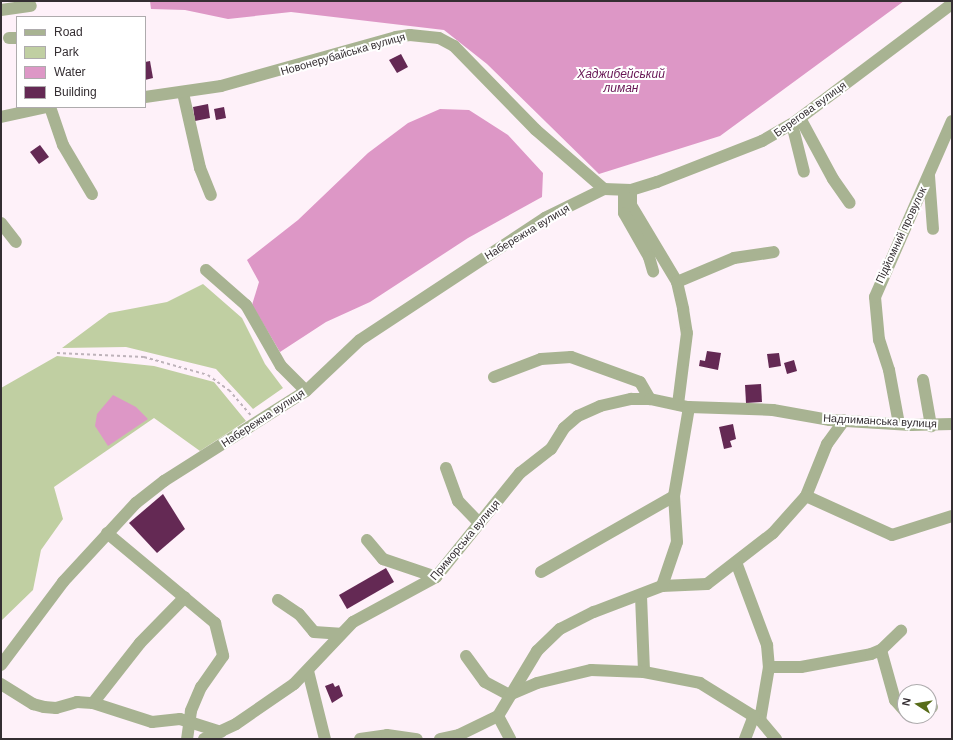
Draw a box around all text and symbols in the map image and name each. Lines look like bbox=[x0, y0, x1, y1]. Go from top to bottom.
legend bbox=[16, 16, 146, 108]
text: Road bbox=[54, 25, 83, 39]
street label: Новонерубайська вулиця bbox=[279, 30, 407, 78]
text: Park bbox=[54, 45, 79, 59]
text: Water bbox=[54, 65, 86, 79]
water label: Хаджибейський лиман bbox=[577, 68, 665, 96]
street label: Берегова вулиця bbox=[771, 78, 849, 140]
text: Building bbox=[54, 85, 97, 99]
street label: Підйомний провулок bbox=[873, 185, 929, 285]
street label: Набережна вулиця bbox=[482, 201, 572, 263]
street label: Набережна вулиця bbox=[219, 386, 307, 450]
street label: Надлиманська вулиця bbox=[823, 411, 937, 431]
street label: Приморська вулиця bbox=[427, 497, 503, 583]
north arrow bbox=[897, 684, 937, 724]
text: N bbox=[900, 697, 913, 707]

